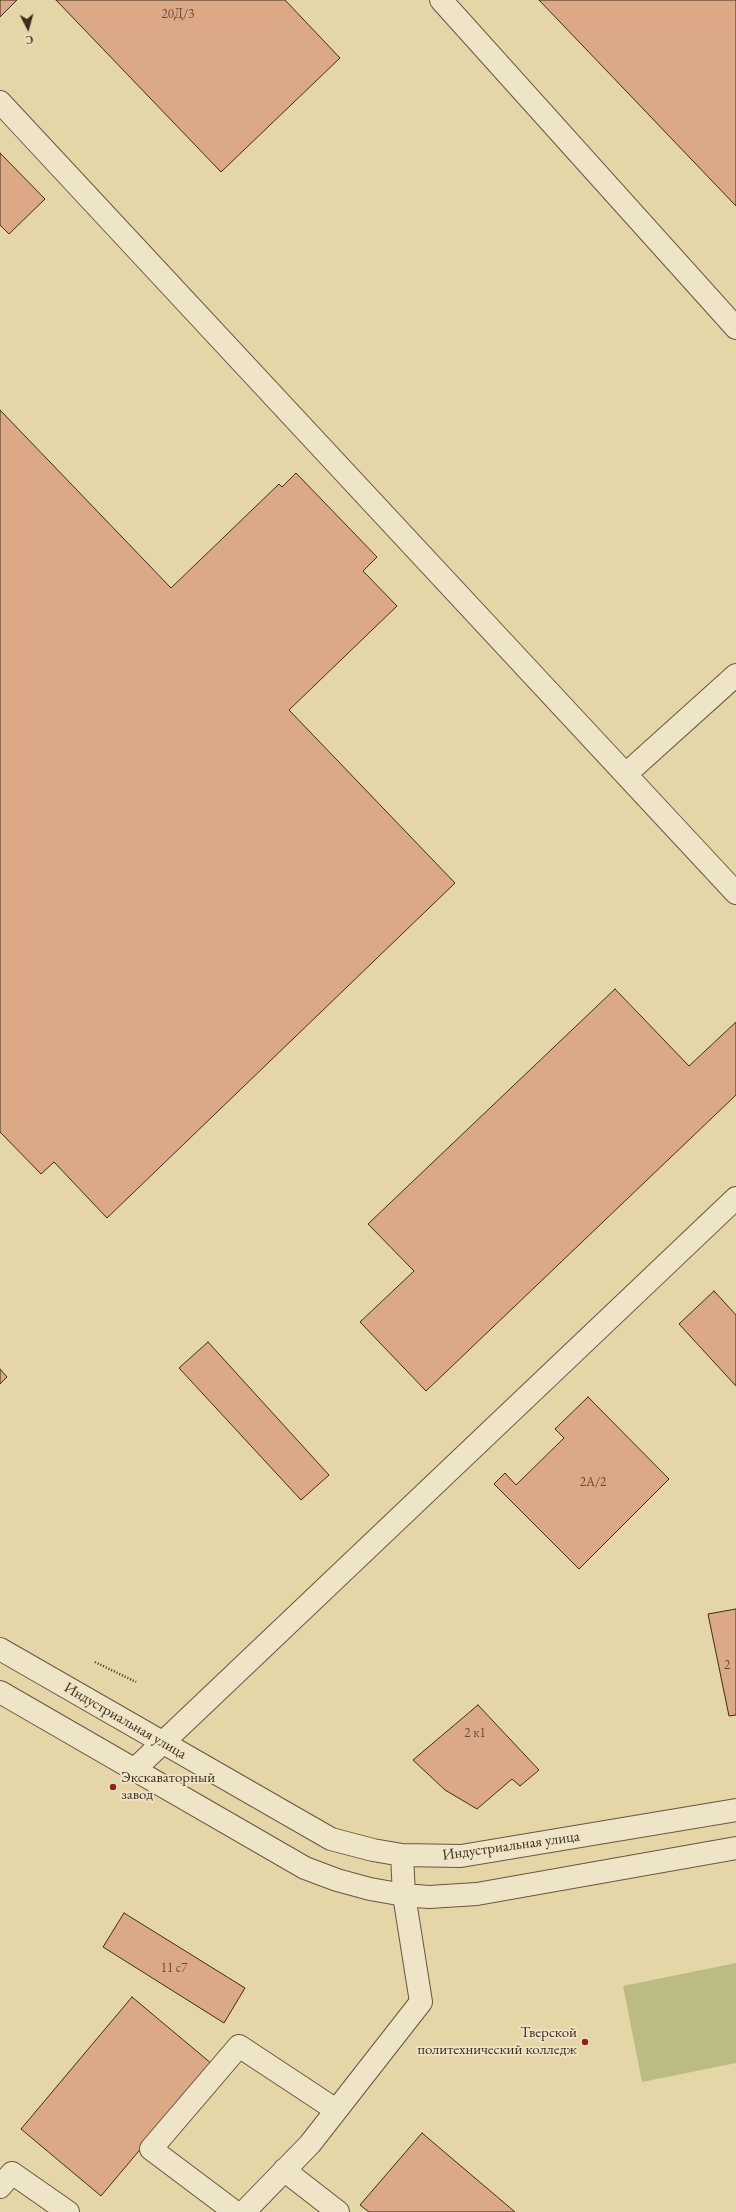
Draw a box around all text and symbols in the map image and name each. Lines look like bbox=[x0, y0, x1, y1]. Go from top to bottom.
house number: 20Д/3 bbox=[161, 6, 195, 22]
north arrow bbox=[8, 8, 48, 48]
text: С bbox=[25, 33, 34, 47]
house number: 2А/2 bbox=[580, 1474, 606, 1490]
house number: 2 bbox=[724, 1657, 730, 1673]
street label: Индустриальная улица bbox=[61, 1679, 189, 1763]
house number: 2 к1 bbox=[464, 1725, 486, 1741]
place label: Экскаваторный завод bbox=[121, 1769, 215, 1804]
marker: Экскаваторный завод bbox=[108, 1782, 118, 1792]
street label: Индустриальная улица bbox=[441, 1827, 581, 1865]
house number: 11 с7 bbox=[161, 1960, 187, 1976]
place label: Тверской политехнический колледж bbox=[417, 2024, 577, 2059]
marker: Тверской политехнический колледж bbox=[580, 2037, 590, 2047]

